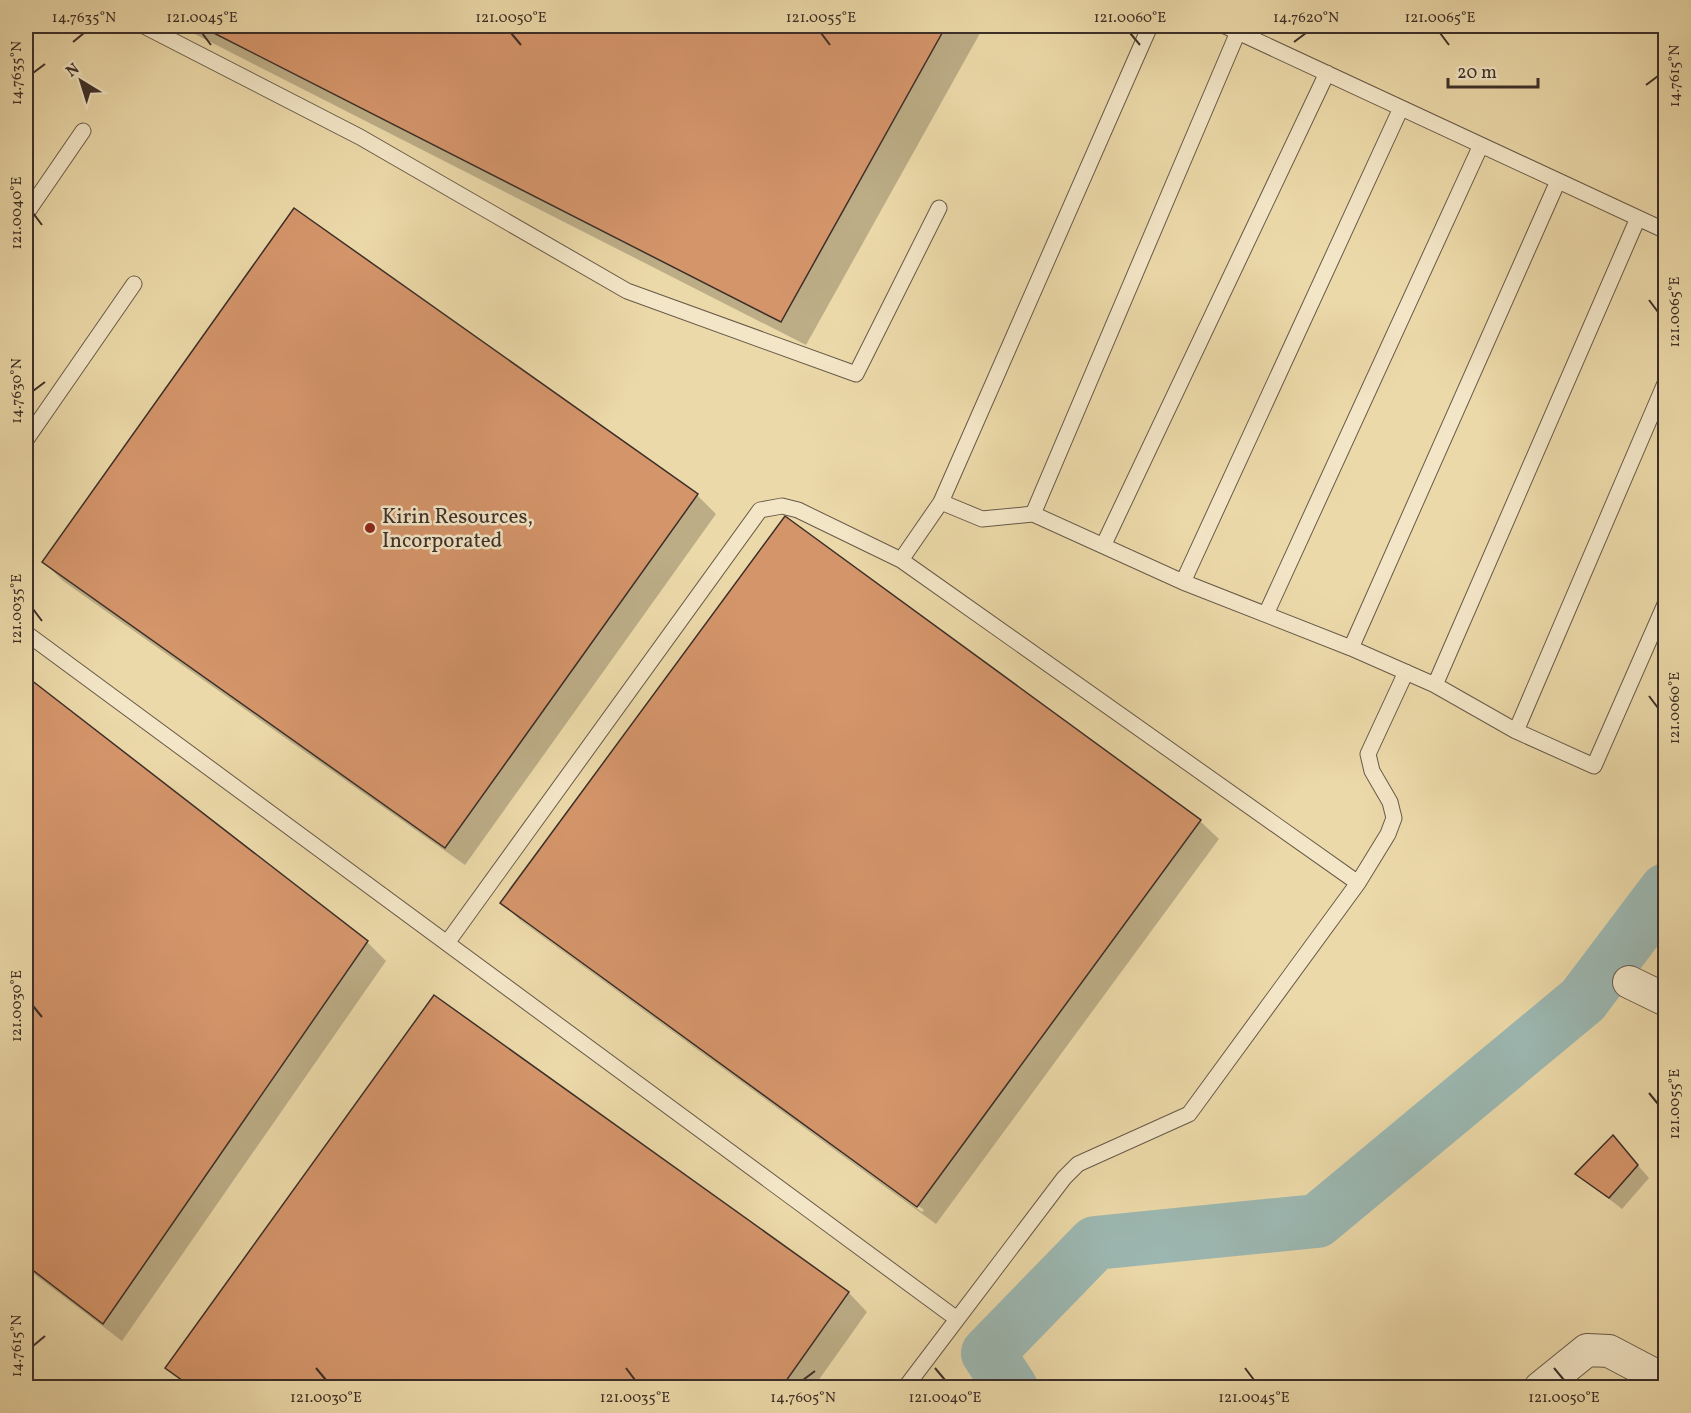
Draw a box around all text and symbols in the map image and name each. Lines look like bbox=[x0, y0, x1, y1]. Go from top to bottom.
text: 14.7635°N bbox=[52, 8, 116, 29]
text: 121.0045°E bbox=[166, 8, 238, 29]
text: 121.0050°E bbox=[475, 8, 547, 29]
text: 121.0055°E bbox=[786, 8, 856, 29]
text: 121.0060°E bbox=[1094, 8, 1166, 29]
text: 14.7620°N bbox=[1273, 8, 1339, 29]
text: 121.0065°E bbox=[1404, 8, 1476, 29]
text: 14.7635°N bbox=[7, 41, 28, 105]
text: 14.7615°N bbox=[1665, 45, 1686, 107]
north arrow bbox=[51, 51, 111, 111]
scale bar bbox=[1448, 51, 1538, 89]
text: N bbox=[62, 58, 85, 83]
text: 20 m bbox=[1457, 61, 1497, 86]
text: 121.0040°E bbox=[7, 176, 28, 250]
text: 121.0065°E bbox=[1665, 276, 1686, 348]
text: 14.7630°N bbox=[7, 358, 28, 424]
place label: Kirin Resources, Incorporated bbox=[382, 503, 533, 556]
marker: Kirin Resources, Incorporated bbox=[363, 521, 377, 535]
text: 121.0035°E bbox=[7, 574, 28, 644]
text: 121.0060°E bbox=[1665, 672, 1686, 744]
text: 121.0030°E bbox=[7, 970, 28, 1042]
text: 121.0055°E bbox=[1665, 1069, 1686, 1139]
text: 14.7615°N bbox=[7, 1315, 28, 1377]
text: 121.0030°E bbox=[290, 1388, 362, 1409]
text: 121.0035°E bbox=[600, 1388, 670, 1409]
text: 14.7605°N bbox=[770, 1388, 836, 1409]
text: 121.0040°E bbox=[908, 1388, 982, 1409]
text: 121.0045°E bbox=[1218, 1388, 1290, 1409]
text: 121.0050°E bbox=[1528, 1388, 1600, 1409]

